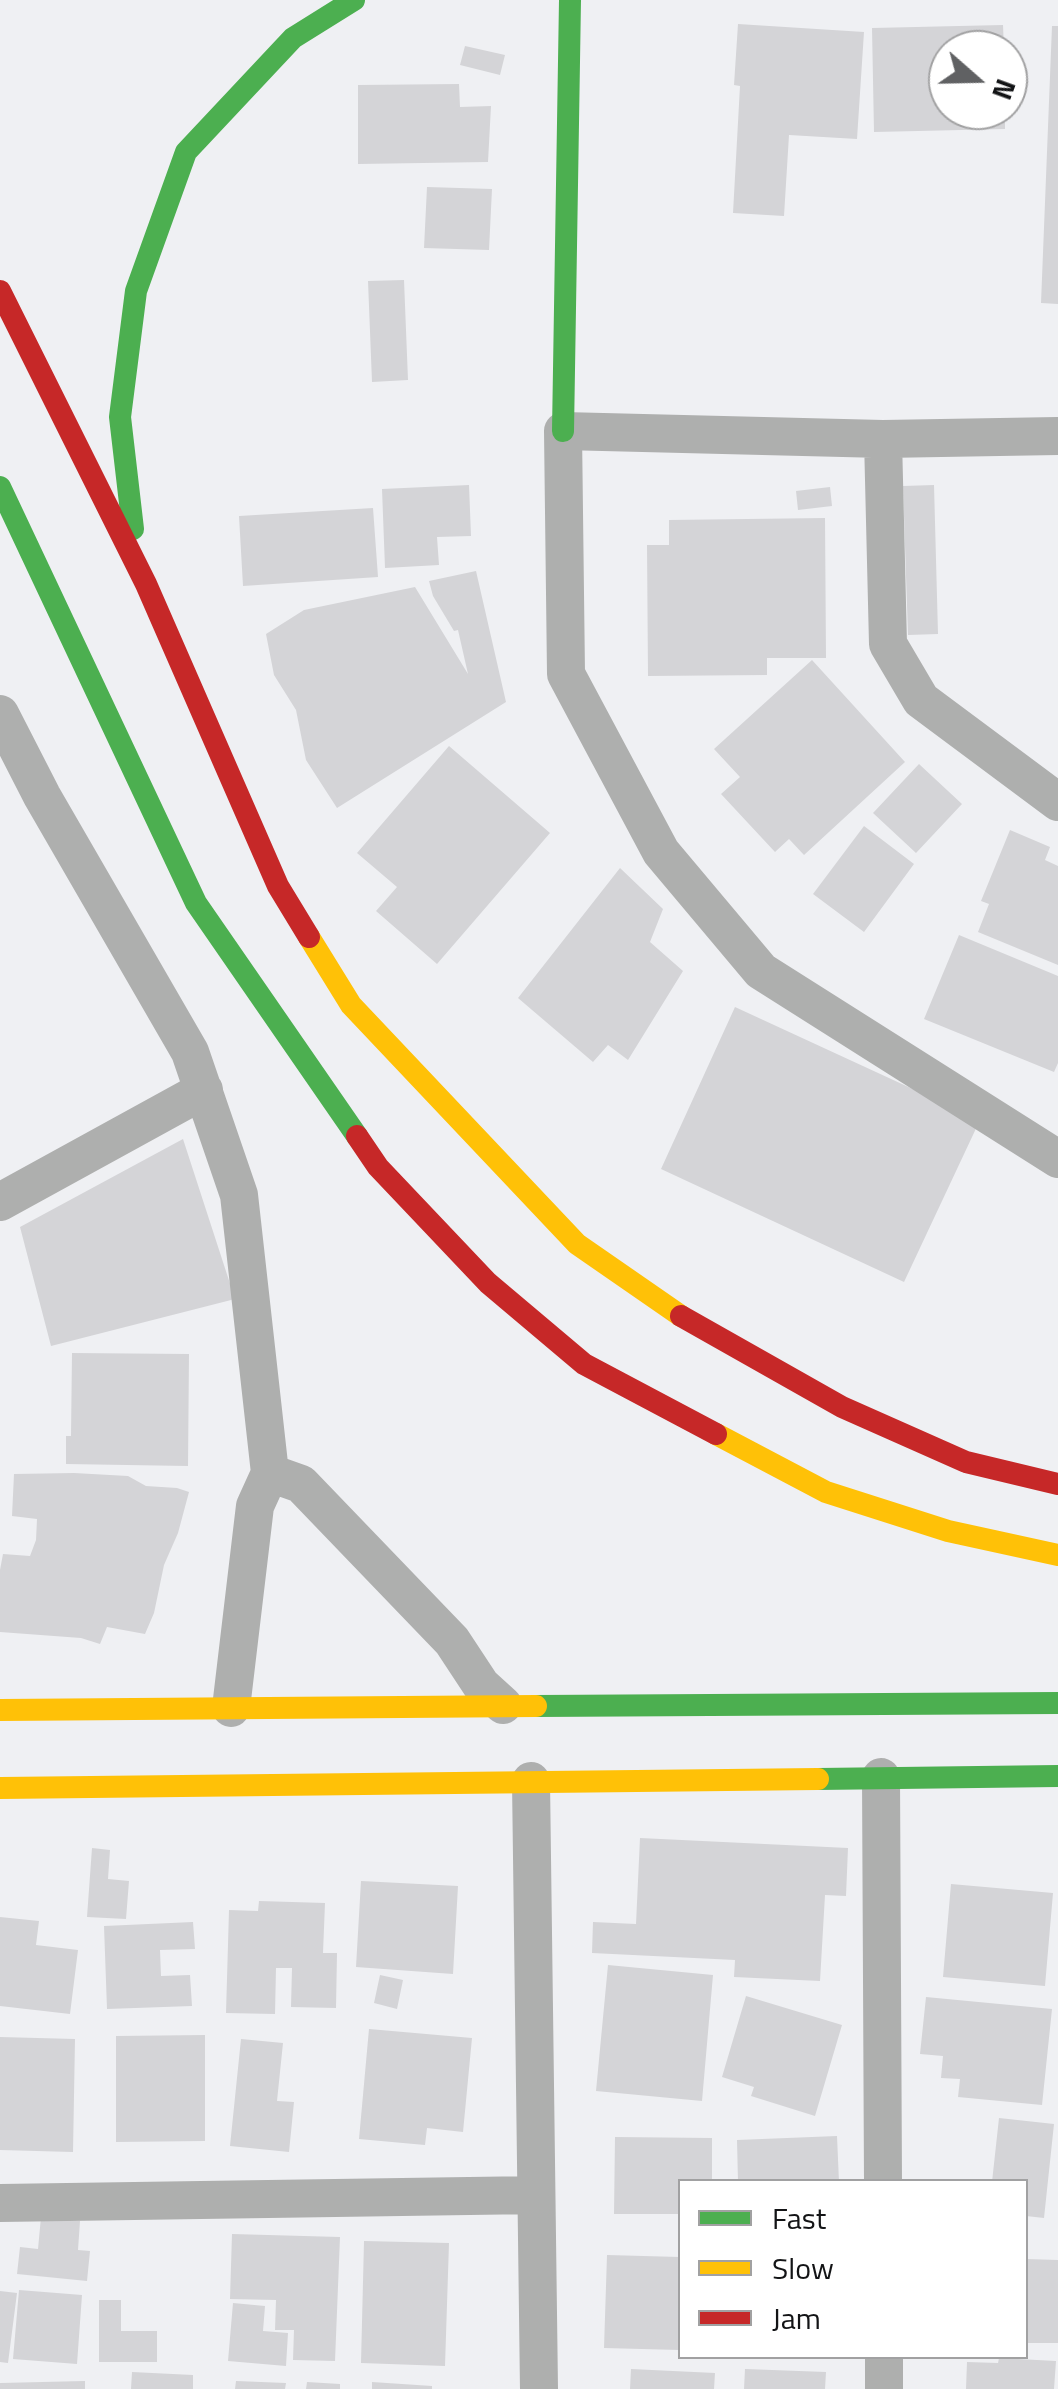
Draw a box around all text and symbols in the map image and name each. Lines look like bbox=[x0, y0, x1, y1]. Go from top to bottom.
north arrow bbox=[928, 30, 1028, 130]
text: N bbox=[981, 73, 1028, 106]
legend bbox=[678, 2179, 1028, 2359]
text: Fast bbox=[772, 2195, 826, 2241]
text: Slow bbox=[772, 2245, 834, 2291]
text: Jam bbox=[772, 2295, 821, 2341]

